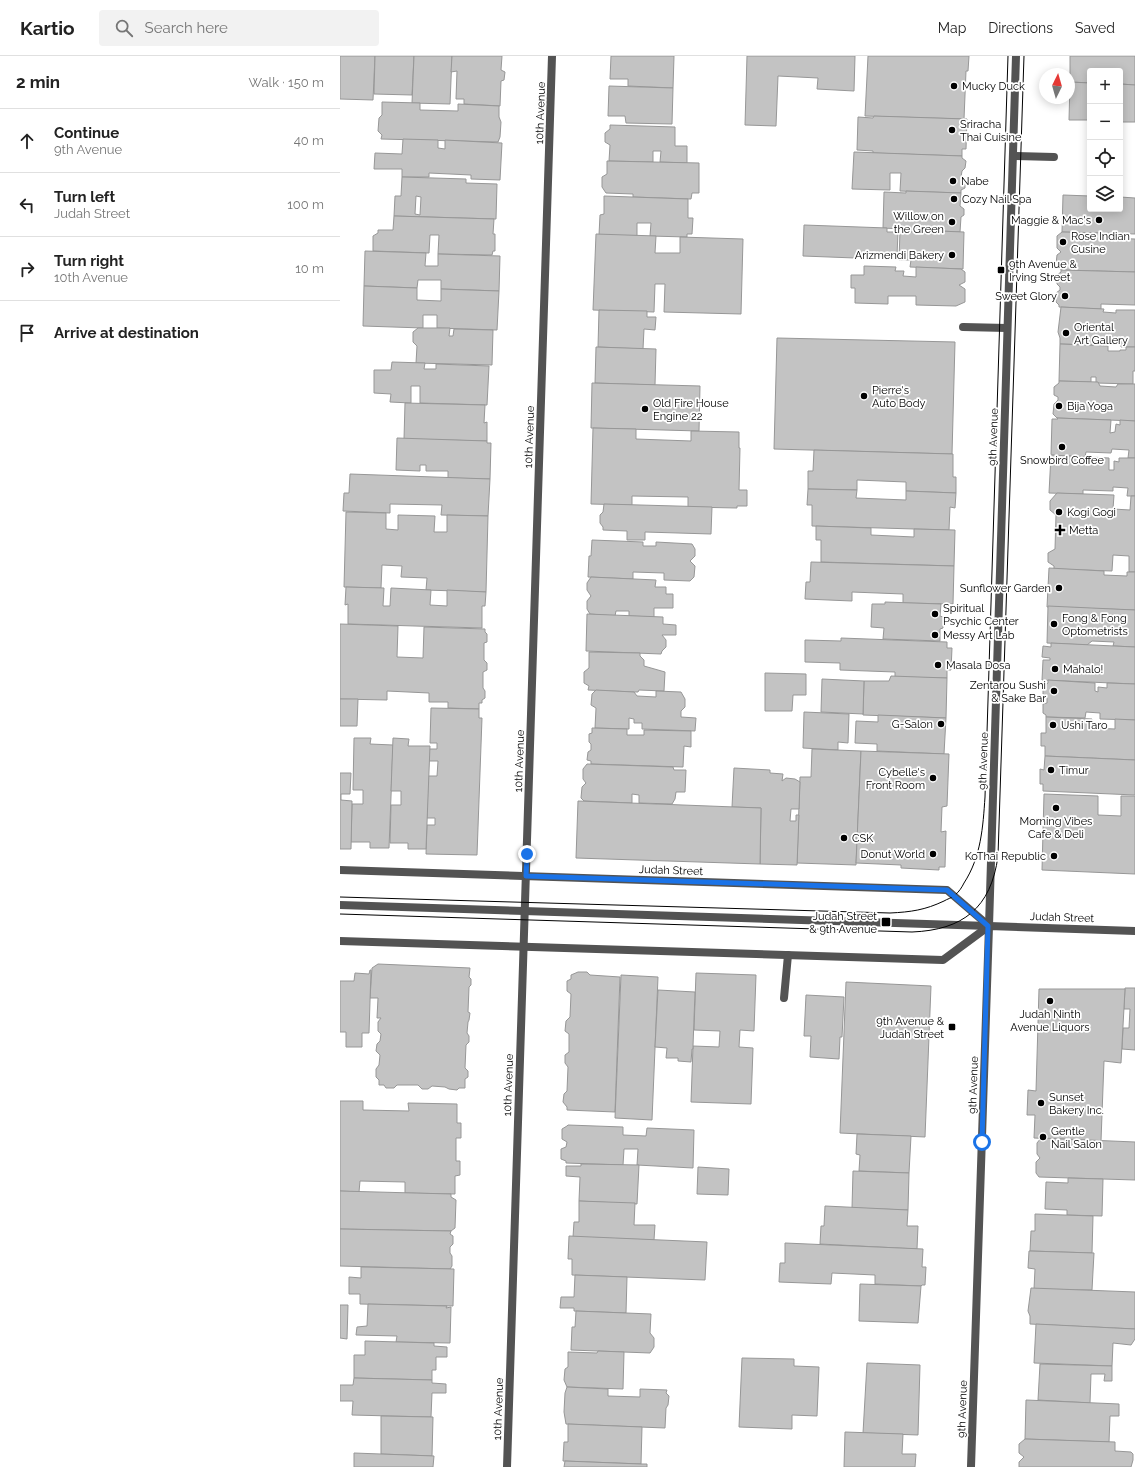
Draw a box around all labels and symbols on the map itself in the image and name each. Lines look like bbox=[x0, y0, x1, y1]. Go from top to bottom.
north arrow bbox=[1039, 68, 1075, 104]
place label: Mucky Duck bbox=[962, 80, 1025, 93]
street label: 10th Avenue bbox=[533, 81, 548, 145]
marker: Mucky Duck bbox=[949, 81, 959, 91]
place label: Sriracha Thai Cuisine bbox=[960, 118, 1022, 144]
marker: Sriracha Thai Cuisine bbox=[947, 125, 957, 135]
place label: Nabe bbox=[961, 175, 989, 188]
marker: Nabe bbox=[948, 176, 958, 186]
place label: Cozy Nail Spa bbox=[962, 193, 1032, 206]
marker: Cozy Nail Spa bbox=[949, 194, 959, 204]
place label: Willow on the Green bbox=[893, 210, 944, 236]
place label: Maggie & Mac's bbox=[1011, 214, 1091, 227]
marker: Maggie & Mac's bbox=[1094, 215, 1104, 225]
marker: Willow on the Green bbox=[947, 217, 957, 227]
place label: Rose Indian Cusine bbox=[1071, 230, 1130, 256]
marker: Rose Indian Cusine bbox=[1058, 237, 1068, 247]
place label: Arizmendi Bakery bbox=[855, 249, 944, 262]
marker: Arizmendi Bakery bbox=[947, 250, 957, 260]
place label: 9th Avenue & Irving Street bbox=[1009, 258, 1077, 284]
marker: 9th Avenue & Irving Street bbox=[996, 265, 1006, 275]
place label: Sweet Glory bbox=[995, 290, 1057, 303]
marker: Sweet Glory bbox=[1060, 291, 1070, 301]
place label: Oriental Art Gallery bbox=[1074, 321, 1128, 347]
marker: Oriental Art Gallery bbox=[1061, 328, 1071, 338]
place label: Pierre's Auto Body bbox=[872, 384, 925, 410]
marker: Pierre's Auto Body bbox=[859, 391, 869, 401]
place label: Old Fire House Engine 22 bbox=[653, 397, 729, 423]
place label: Bija Yoga bbox=[1067, 400, 1113, 413]
marker: Bija Yoga bbox=[1054, 401, 1064, 411]
marker: Old Fire House Engine 22 bbox=[640, 404, 650, 414]
street label: 10th Avenue bbox=[522, 405, 537, 469]
street label: 9th Avenue bbox=[986, 407, 1001, 466]
marker: Snowbird Coffee bbox=[1057, 442, 1067, 452]
place label: Snowbird Coffee bbox=[1020, 454, 1105, 467]
place label: Kogi Gogi bbox=[1067, 506, 1116, 519]
marker: Kogi Gogi bbox=[1054, 507, 1064, 517]
marker: Metta bbox=[1054, 524, 1066, 536]
place label: Metta bbox=[1069, 524, 1098, 537]
place label: Sunflower Garden bbox=[960, 582, 1051, 595]
marker: Sunflower Garden bbox=[1054, 583, 1064, 593]
place label: Spiritual Psychic Center bbox=[943, 602, 1019, 628]
marker: Spiritual Psychic Center bbox=[930, 609, 940, 619]
place label: Fong & Fong Optometrists bbox=[1062, 612, 1128, 638]
marker: Fong & Fong Optometrists bbox=[1049, 619, 1059, 629]
place label: Messy Art Lab bbox=[943, 629, 1015, 642]
marker: Messy Art Lab bbox=[930, 630, 940, 640]
place label: Masala Dosa bbox=[946, 659, 1010, 672]
marker: Masala Dosa bbox=[933, 660, 943, 670]
place label: Mahalo! bbox=[1063, 663, 1103, 676]
marker: Mahalo! bbox=[1050, 664, 1060, 674]
place label: Zentarou Sushi & Sake Bar bbox=[970, 679, 1046, 705]
marker: Zentarou Sushi & Sake Bar bbox=[1049, 686, 1059, 696]
place label: G-Salon bbox=[892, 718, 933, 731]
marker: G-Salon bbox=[936, 719, 946, 729]
place label: Ushi Taro bbox=[1061, 719, 1108, 732]
marker: Ushi Taro bbox=[1048, 720, 1058, 730]
street label: 10th Avenue bbox=[512, 729, 527, 793]
street label: 9th Avenue bbox=[976, 731, 991, 790]
place label: Timur bbox=[1059, 764, 1089, 777]
marker: Timur bbox=[1046, 765, 1056, 775]
place label: Cybelle's Front Room bbox=[866, 766, 925, 792]
marker: Cybelle's Front Room bbox=[928, 773, 938, 783]
marker: Morning Vibes Cafe & Deli bbox=[1051, 803, 1061, 813]
place label: Morning Vibes Cafe & Deli bbox=[1020, 815, 1092, 841]
place label: CSK bbox=[852, 832, 874, 845]
marker: CSK bbox=[839, 833, 849, 843]
route end bbox=[518, 845, 536, 863]
place label: Donut World bbox=[861, 848, 925, 861]
marker: Donut World bbox=[928, 849, 938, 859]
place label: KoThai Republic bbox=[965, 850, 1046, 863]
marker: KoThai Republic bbox=[1049, 851, 1059, 861]
street label: Judah Street bbox=[639, 863, 704, 878]
place label: Judah Street & 9th Avenue bbox=[809, 910, 878, 936]
street label: Judah Street bbox=[1030, 910, 1095, 925]
marker: Judah Street & 9th Avenue bbox=[880, 916, 892, 928]
marker: Judah Ninth Avenue Liquors bbox=[1045, 996, 1055, 1006]
place label: Judah Ninth Avenue Liquors bbox=[1010, 1008, 1090, 1034]
place label: 9th Avenue & Judah Street bbox=[876, 1015, 945, 1041]
marker: 9th Avenue & Judah Street bbox=[947, 1022, 957, 1032]
street label: 10th Avenue bbox=[501, 1053, 516, 1117]
street label: 9th Avenue bbox=[966, 1055, 981, 1114]
place label: Sunset Bakery Inc. bbox=[1049, 1091, 1104, 1117]
marker: Sunset Bakery Inc. bbox=[1036, 1098, 1046, 1108]
place label: Gentle Nail Salon bbox=[1051, 1125, 1102, 1151]
marker: Gentle Nail Salon bbox=[1038, 1132, 1048, 1142]
route start bbox=[973, 1133, 991, 1151]
street label: 10th Avenue bbox=[491, 1377, 506, 1441]
street label: 9th Avenue bbox=[955, 1379, 970, 1438]

